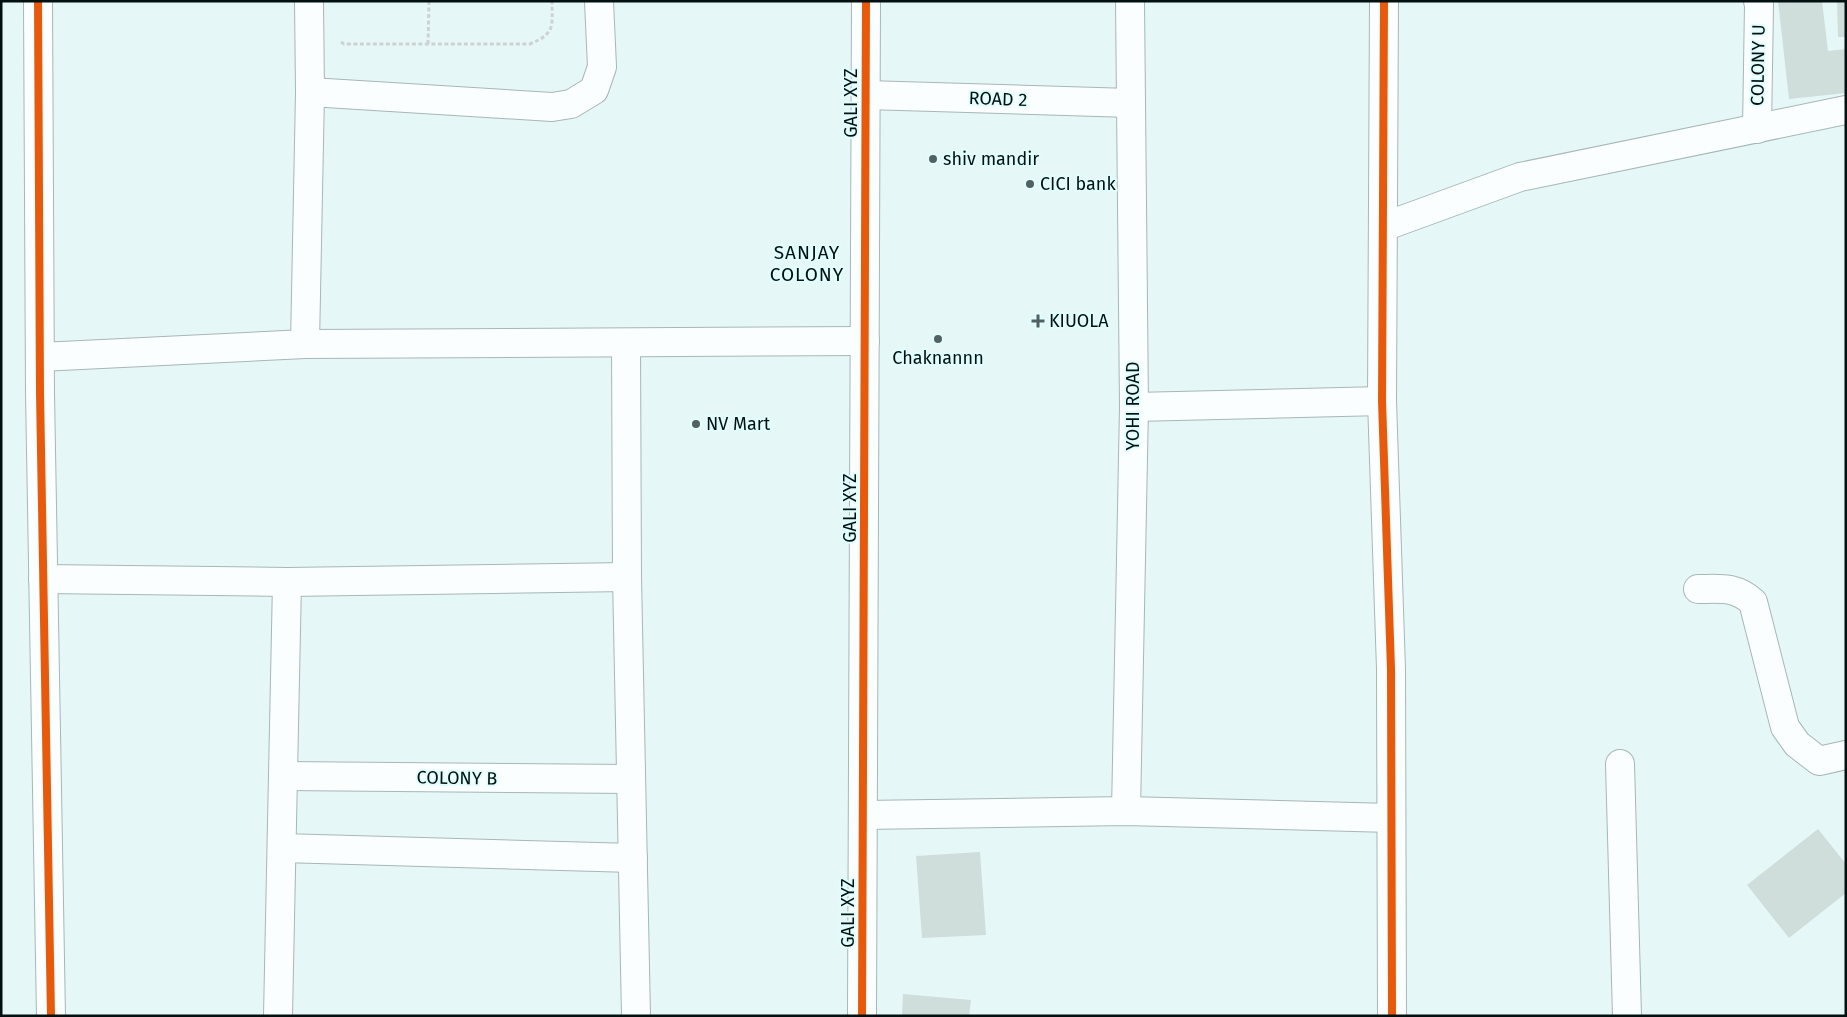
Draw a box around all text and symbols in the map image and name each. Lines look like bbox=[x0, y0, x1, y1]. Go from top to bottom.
street label: COLONY U bbox=[1746, 24, 1770, 106]
street label: GALI XYZ bbox=[840, 68, 862, 138]
street label: ROAD 2 bbox=[968, 87, 1028, 111]
place label: shiv mandir bbox=[943, 148, 1039, 170]
marker: shiv mandir bbox=[927, 153, 939, 165]
place label: CICI bank bbox=[1040, 173, 1116, 195]
marker: CICI bank bbox=[1024, 178, 1036, 190]
district label: SANJAY COLONY bbox=[770, 241, 844, 286]
place label: KIUOLA bbox=[1049, 310, 1109, 332]
marker: KIUOLA bbox=[1031, 314, 1045, 328]
marker: Chaknannn bbox=[932, 333, 944, 345]
place label: Chaknannn bbox=[892, 347, 984, 369]
street label: YOHI ROAD bbox=[1122, 361, 1144, 451]
place label: NV Mart bbox=[706, 413, 771, 435]
marker: NV Mart bbox=[690, 418, 702, 430]
street label: GALI XYZ bbox=[839, 473, 861, 543]
street label: COLONY B bbox=[416, 766, 498, 790]
street label: GALI XYZ bbox=[837, 878, 859, 948]

